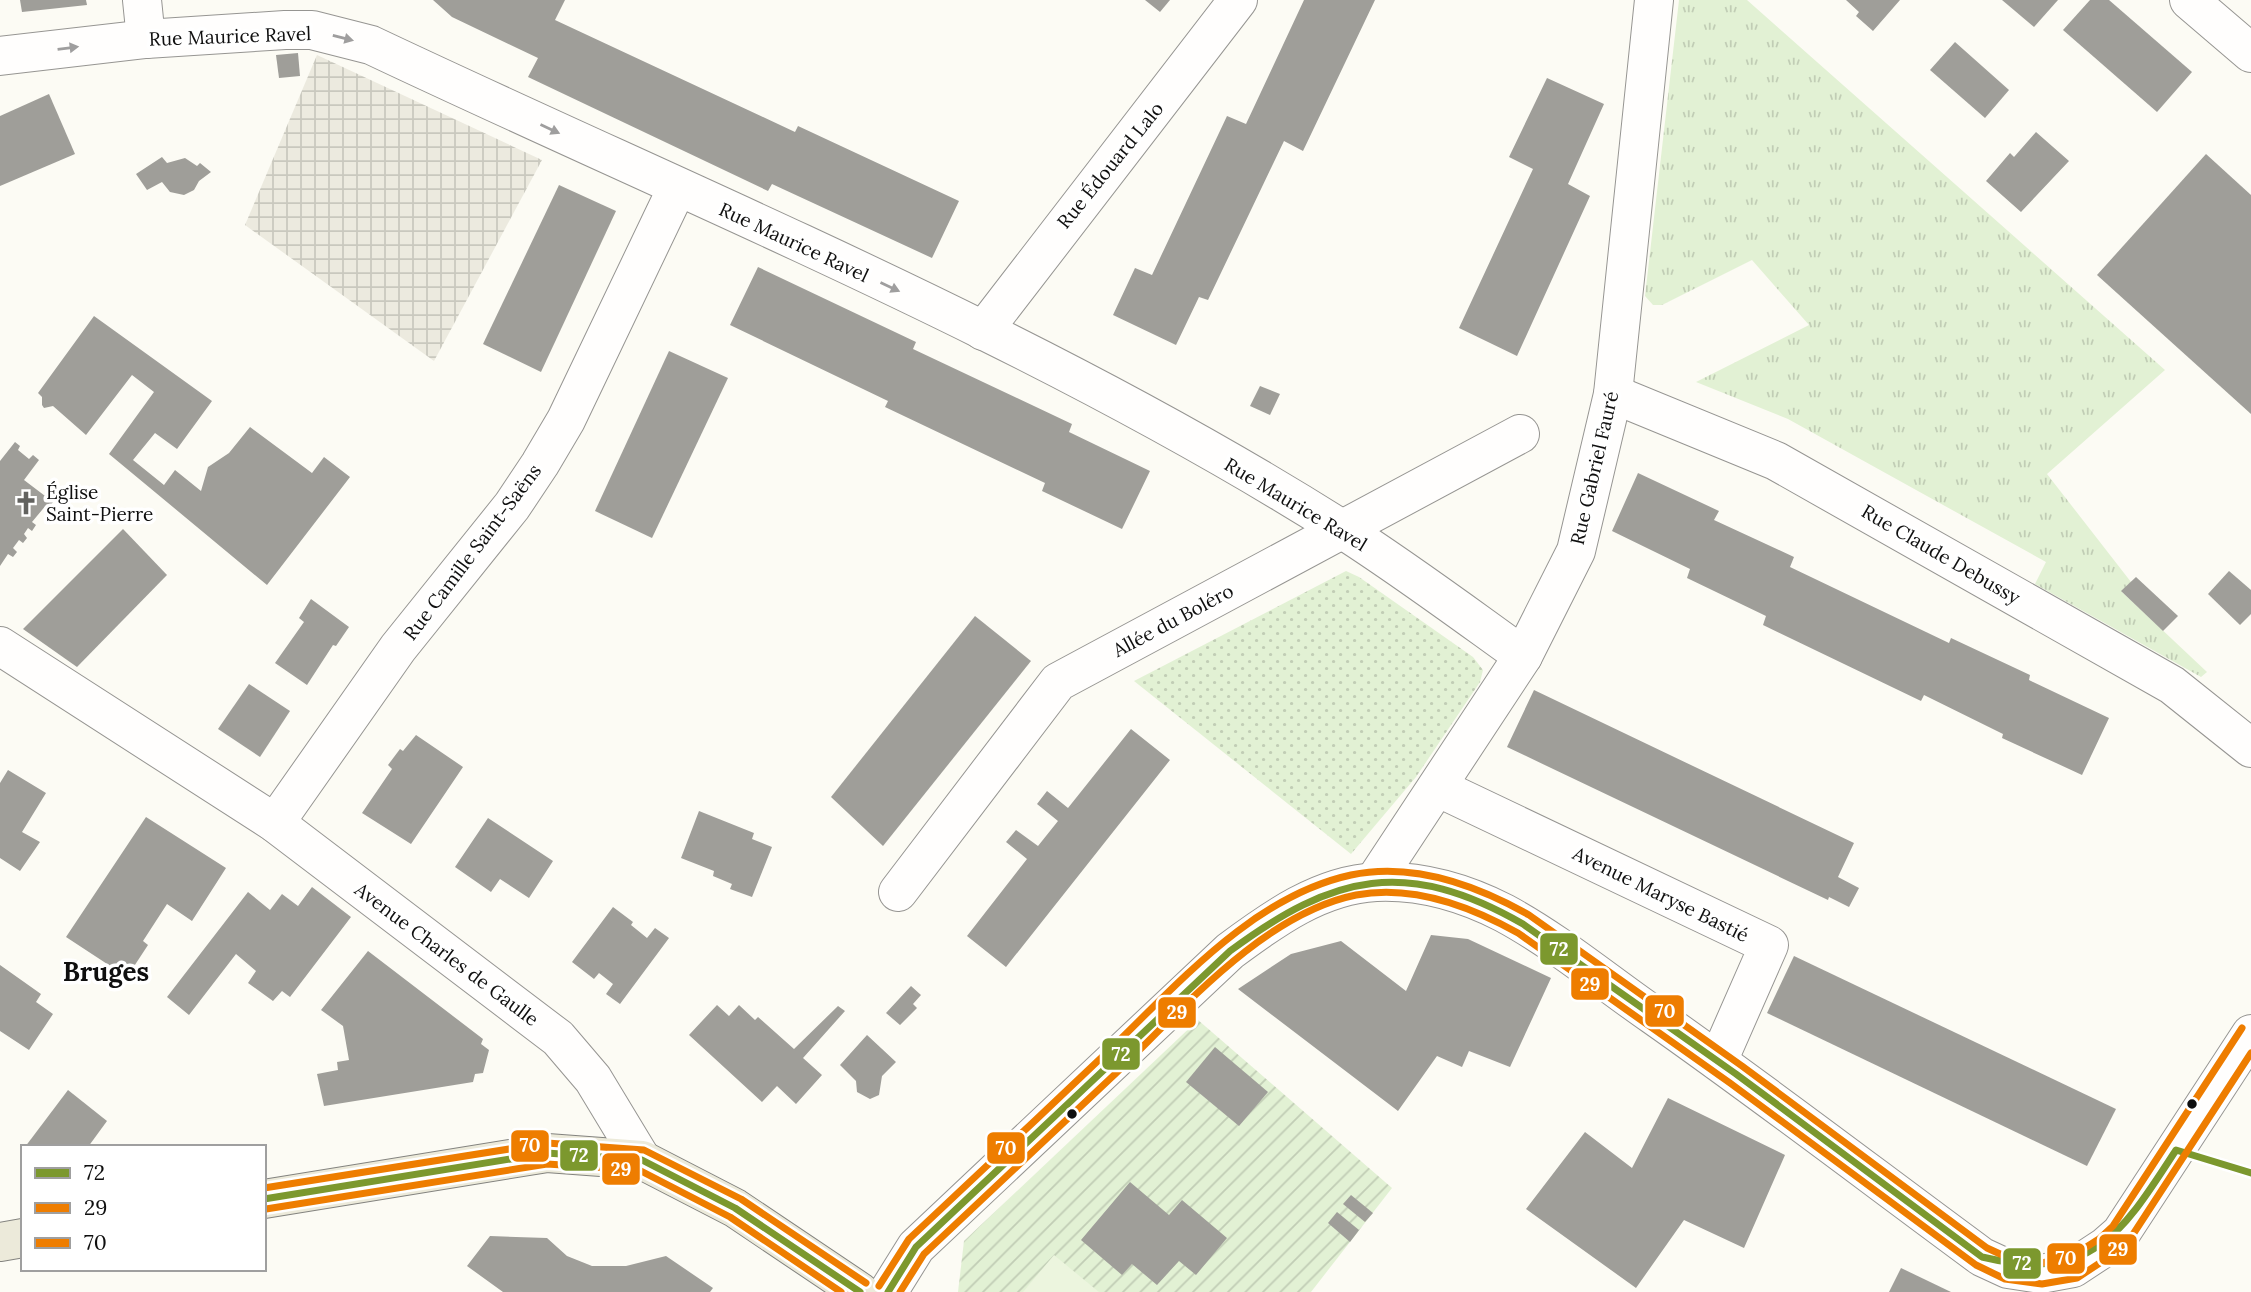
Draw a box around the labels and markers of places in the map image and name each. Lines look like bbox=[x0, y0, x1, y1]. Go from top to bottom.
place label: Église Saint-Pierre bbox=[46, 480, 153, 526]
church icon: Église Saint-Pierre bbox=[12, 489, 40, 517]
unlabelled marker bbox=[2185, 1097, 2199, 1111]
unlabelled marker bbox=[1065, 1107, 1079, 1121]

